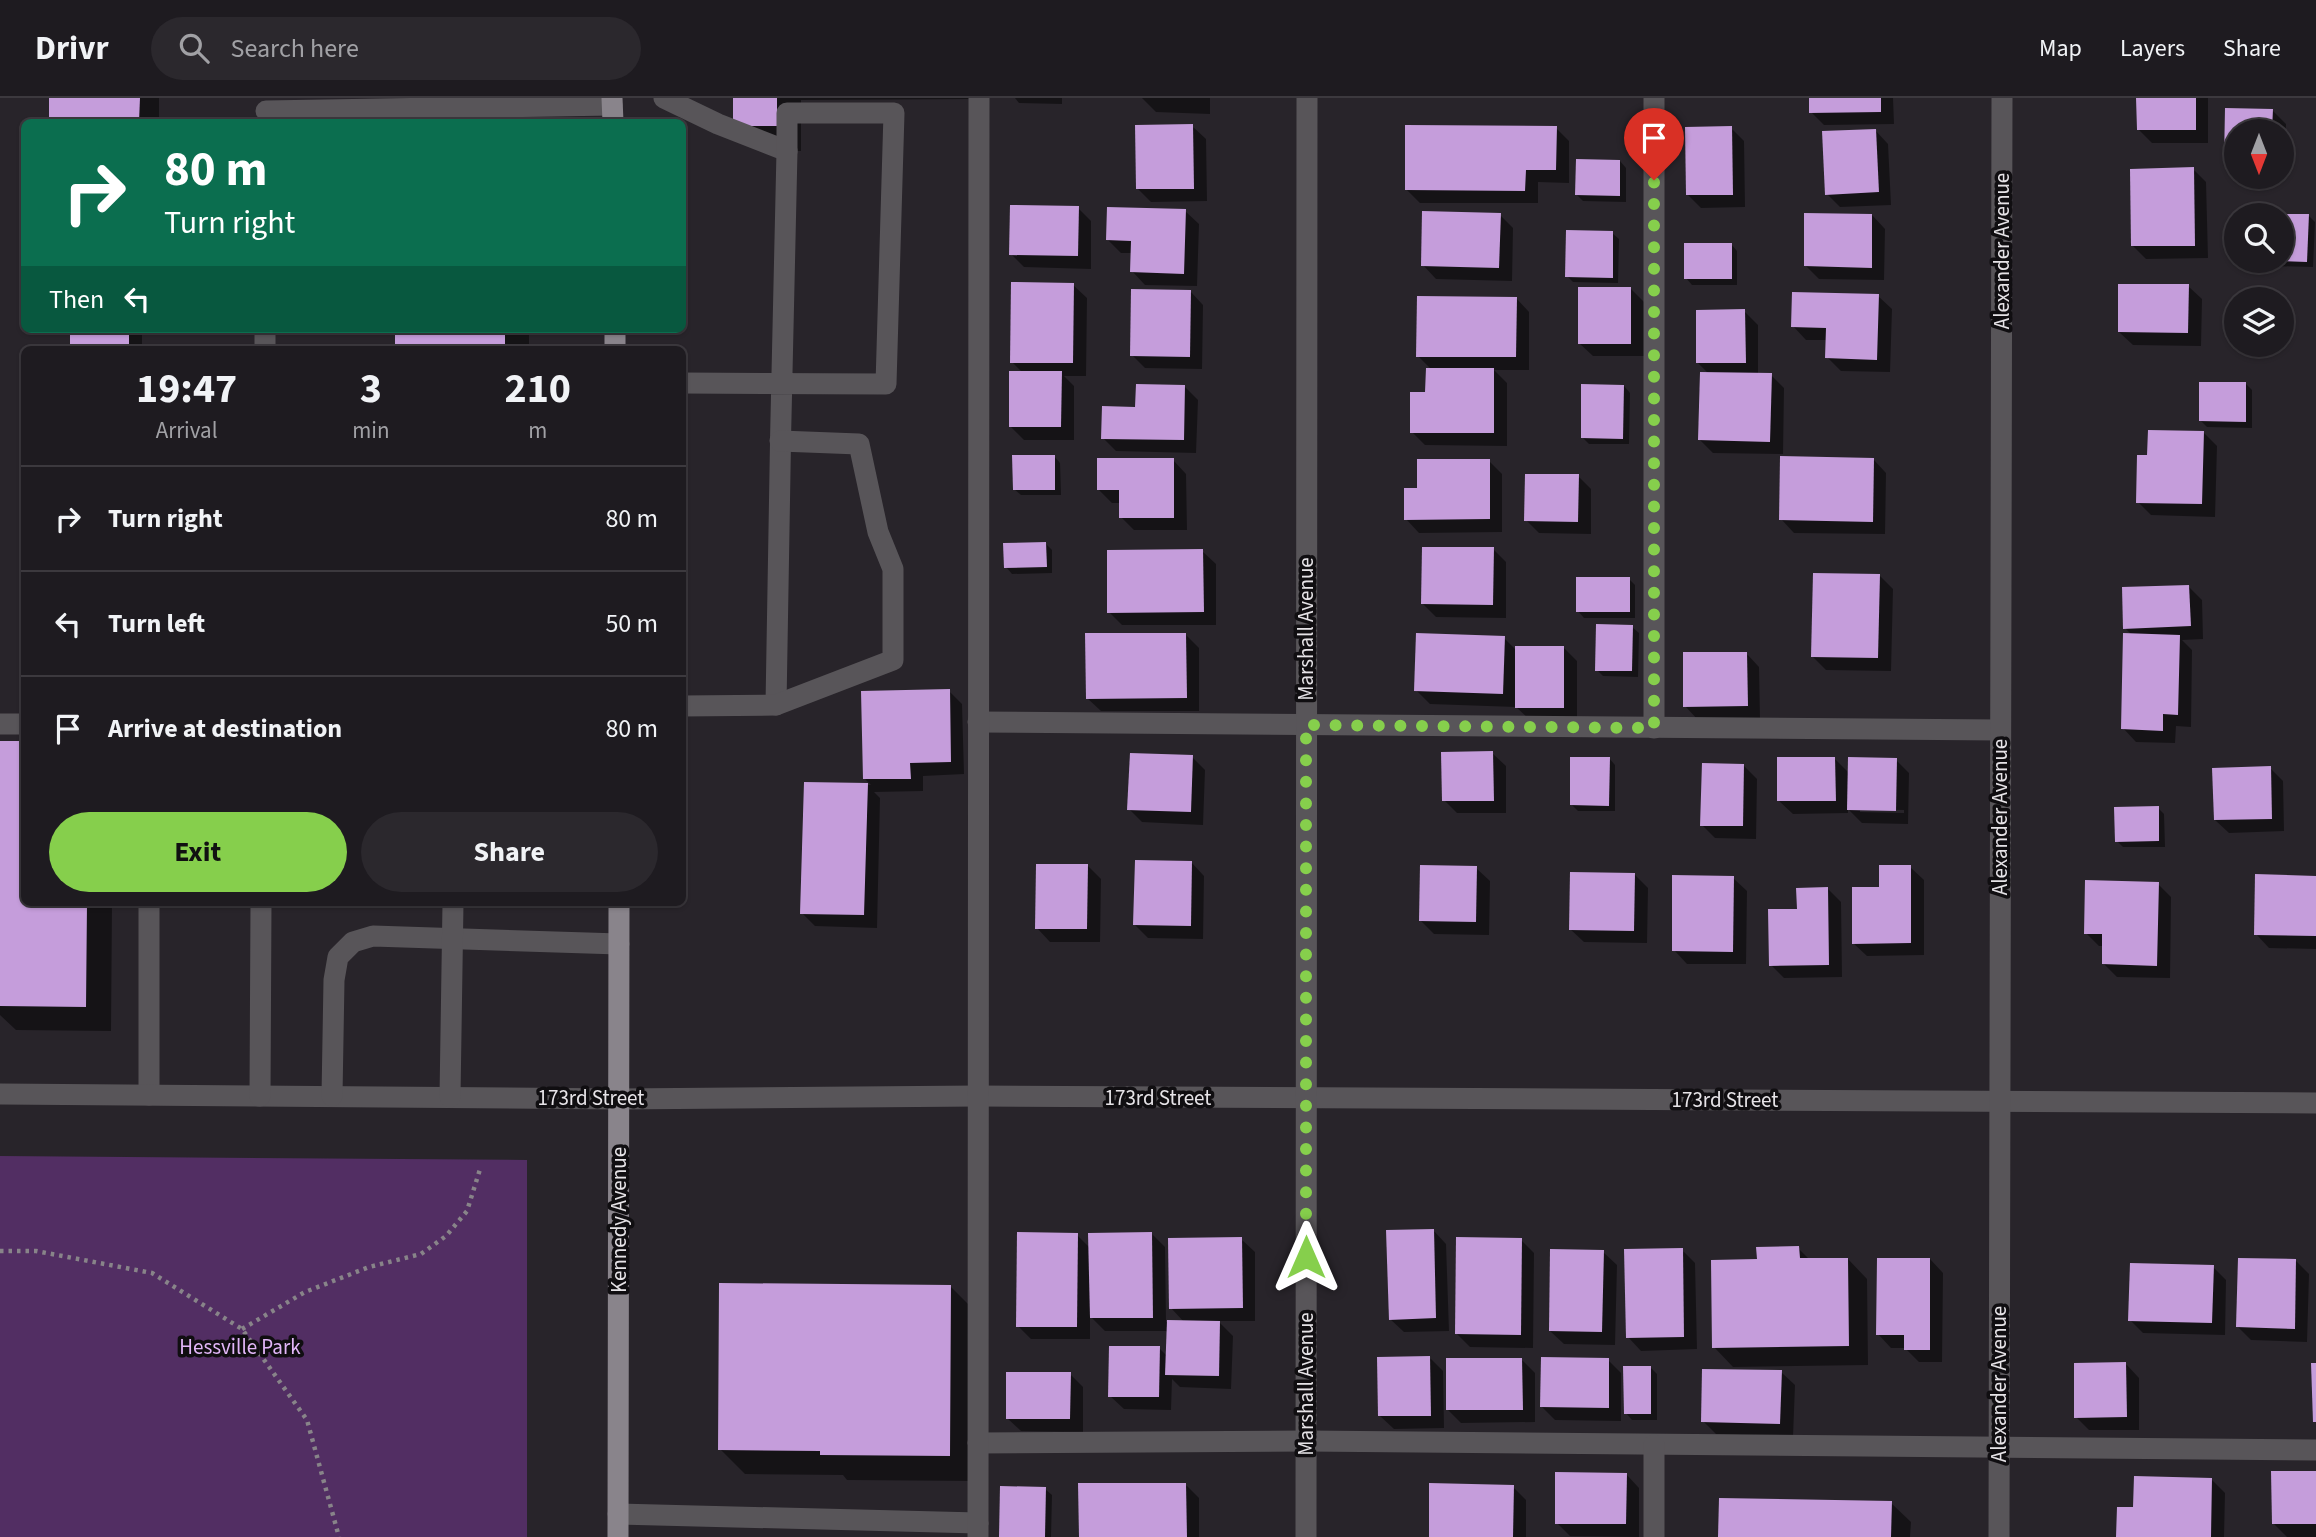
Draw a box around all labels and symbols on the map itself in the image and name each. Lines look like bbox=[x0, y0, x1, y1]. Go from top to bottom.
pin bbox=[1624, 108, 1684, 180]
north arrow bbox=[2224, 119, 2294, 189]
street label: Alexander Avenue bbox=[1987, 173, 2017, 329]
street label: Marshall Avenue bbox=[1291, 557, 1321, 701]
street label: Alexander Avenue bbox=[1985, 739, 2015, 895]
street label: 173rd Street bbox=[538, 1083, 644, 1113]
street label: 173rd Street bbox=[1105, 1083, 1211, 1113]
street label: 173rd Street bbox=[1672, 1085, 1778, 1115]
street label: Kennedy Avenue bbox=[604, 1147, 634, 1293]
position arrow bbox=[1269, 1220, 1343, 1294]
street label: Alexander Avenue bbox=[1984, 1306, 2014, 1462]
street label: Marshall Avenue bbox=[1291, 1312, 1321, 1456]
park label: Hessville Park bbox=[179, 1332, 301, 1362]

